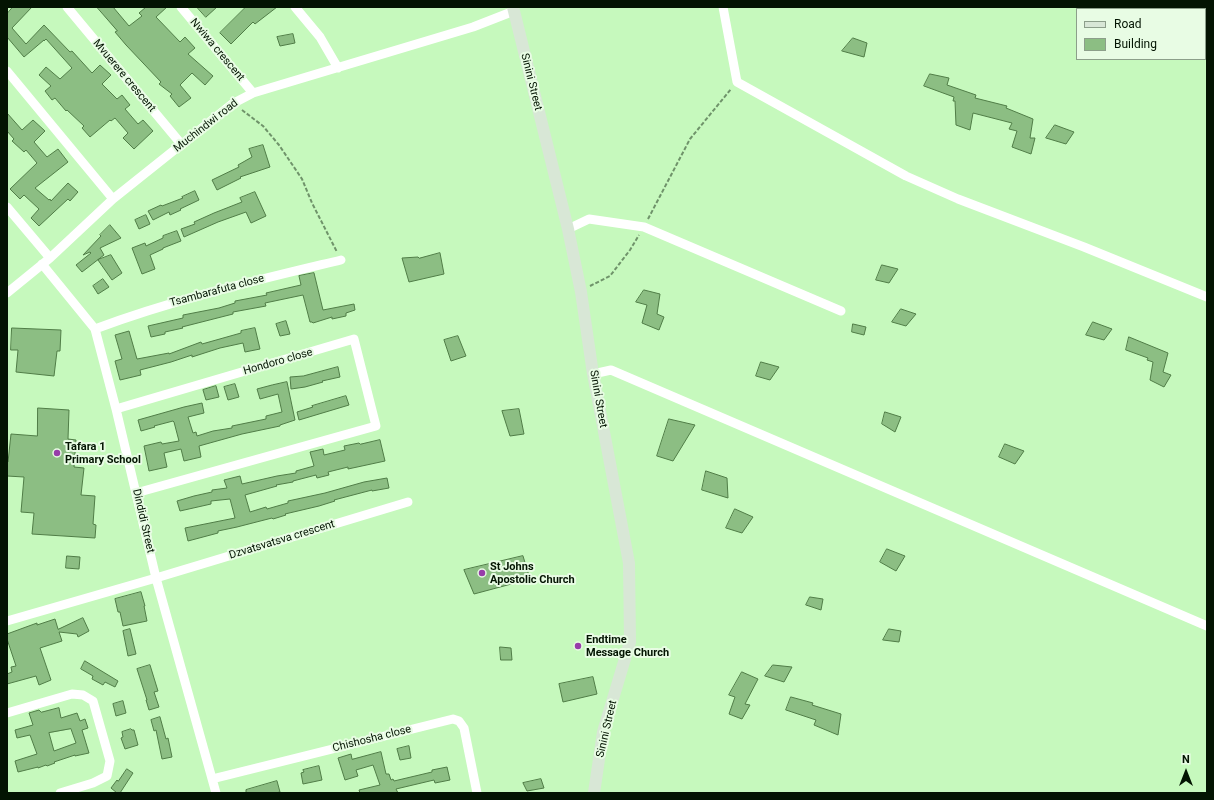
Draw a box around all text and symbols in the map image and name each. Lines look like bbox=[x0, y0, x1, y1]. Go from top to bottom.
legend bbox=[1076, 8, 1206, 60]
street label: Nwiwa crescent bbox=[187, 16, 247, 84]
text: Road bbox=[1114, 17, 1142, 31]
street label: Mvuerere crescent bbox=[90, 37, 158, 115]
text: Building bbox=[1114, 37, 1157, 51]
street label: Sinini Street bbox=[518, 52, 544, 112]
street label: Muchindwi road bbox=[171, 97, 241, 155]
street label: Tsambarafuta close bbox=[168, 272, 266, 310]
street label: Hondoro close bbox=[242, 346, 314, 378]
street label: Sinini Street bbox=[586, 369, 610, 429]
place label: Tafara 1 Primary School bbox=[65, 440, 141, 466]
marker: Tafara 1 Primary School bbox=[52, 448, 62, 458]
street label: Dindidi Street bbox=[129, 488, 157, 554]
street label: Dzvatsvatsva crescent bbox=[228, 518, 336, 562]
place label: St Johns Apostolic Church bbox=[490, 560, 575, 586]
marker: St Johns Apostolic Church bbox=[477, 568, 487, 578]
place label: Endtime Message Church bbox=[586, 633, 669, 659]
marker: Endtime Message Church bbox=[573, 641, 583, 651]
street label: Sinini Street bbox=[594, 699, 620, 759]
street label: Chishosha close bbox=[331, 723, 413, 755]
north arrow bbox=[1166, 752, 1206, 792]
text: N bbox=[1182, 753, 1190, 766]

